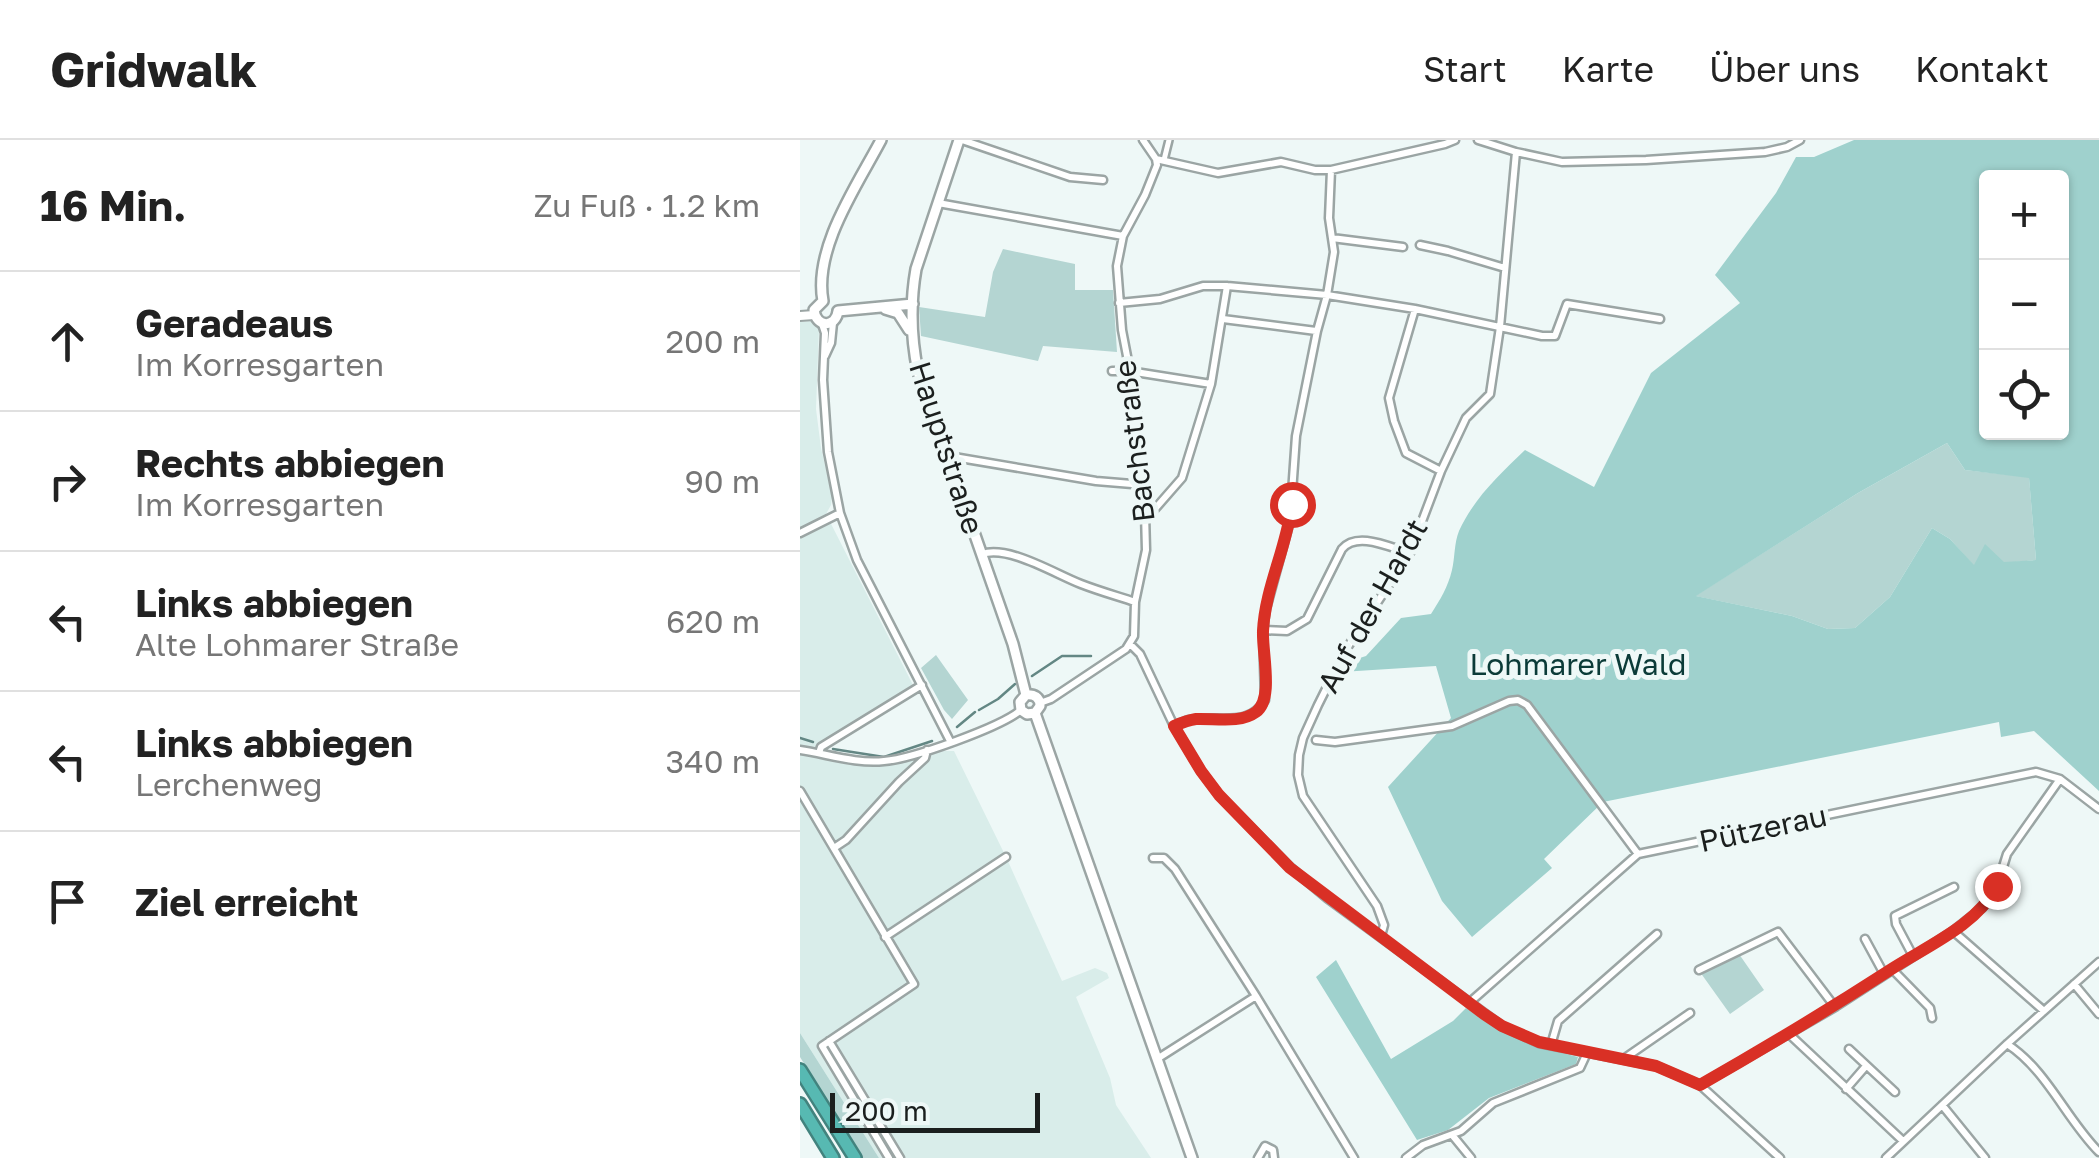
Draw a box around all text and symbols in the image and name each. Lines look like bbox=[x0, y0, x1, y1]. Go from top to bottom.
text: Gridwalk bbox=[50, 40, 257, 98]
text: Start bbox=[1423, 48, 1507, 90]
text: Karte bbox=[1562, 48, 1654, 90]
text: Über uns bbox=[1709, 48, 1860, 90]
text: Kontakt bbox=[1915, 48, 2049, 90]
map controls bbox=[1979, 170, 2069, 440]
button: + bbox=[1979, 170, 2069, 260]
text: 16 Min. bbox=[40, 180, 187, 230]
text: Zu Fuß · 1.2 km bbox=[533, 186, 760, 224]
button: − bbox=[1979, 260, 2069, 350]
text: Geradeaus bbox=[135, 300, 333, 345]
icon: ahead bbox=[40, 314, 95, 369]
text: 200 m bbox=[665, 322, 760, 360]
text: Im Korresgarten bbox=[135, 345, 384, 383]
button: locate bbox=[1979, 350, 2069, 440]
street label: Hauptstraße bbox=[902, 357, 992, 539]
street label: Bachstraße bbox=[1106, 358, 1162, 524]
text: Rechts abbiegen bbox=[135, 440, 444, 485]
icon: right bbox=[40, 454, 95, 509]
text: 90 m bbox=[684, 462, 760, 500]
route start bbox=[1270, 482, 1316, 528]
text: Im Korresgarten bbox=[135, 485, 384, 523]
street label: Auf der Hardt bbox=[1310, 512, 1435, 699]
text: Links abbiegen bbox=[135, 580, 413, 625]
icon: left bbox=[40, 594, 95, 649]
text: 620 m bbox=[666, 602, 760, 640]
text: Alte Lohmarer Straße bbox=[135, 625, 459, 663]
park label: Lohmarer Wald bbox=[1469, 646, 1687, 682]
text: Links abbiegen bbox=[135, 720, 413, 765]
icon: left bbox=[40, 734, 95, 789]
text: 340 m bbox=[666, 742, 760, 780]
text: Lerchenweg bbox=[135, 765, 323, 803]
street label: Pützerau bbox=[1696, 797, 1830, 859]
route end bbox=[1975, 864, 2021, 910]
icon: arrive bbox=[40, 874, 95, 929]
text: Ziel erreicht bbox=[135, 879, 358, 924]
scale bar bbox=[830, 1088, 1040, 1132]
text: 200 m bbox=[845, 1094, 928, 1127]

